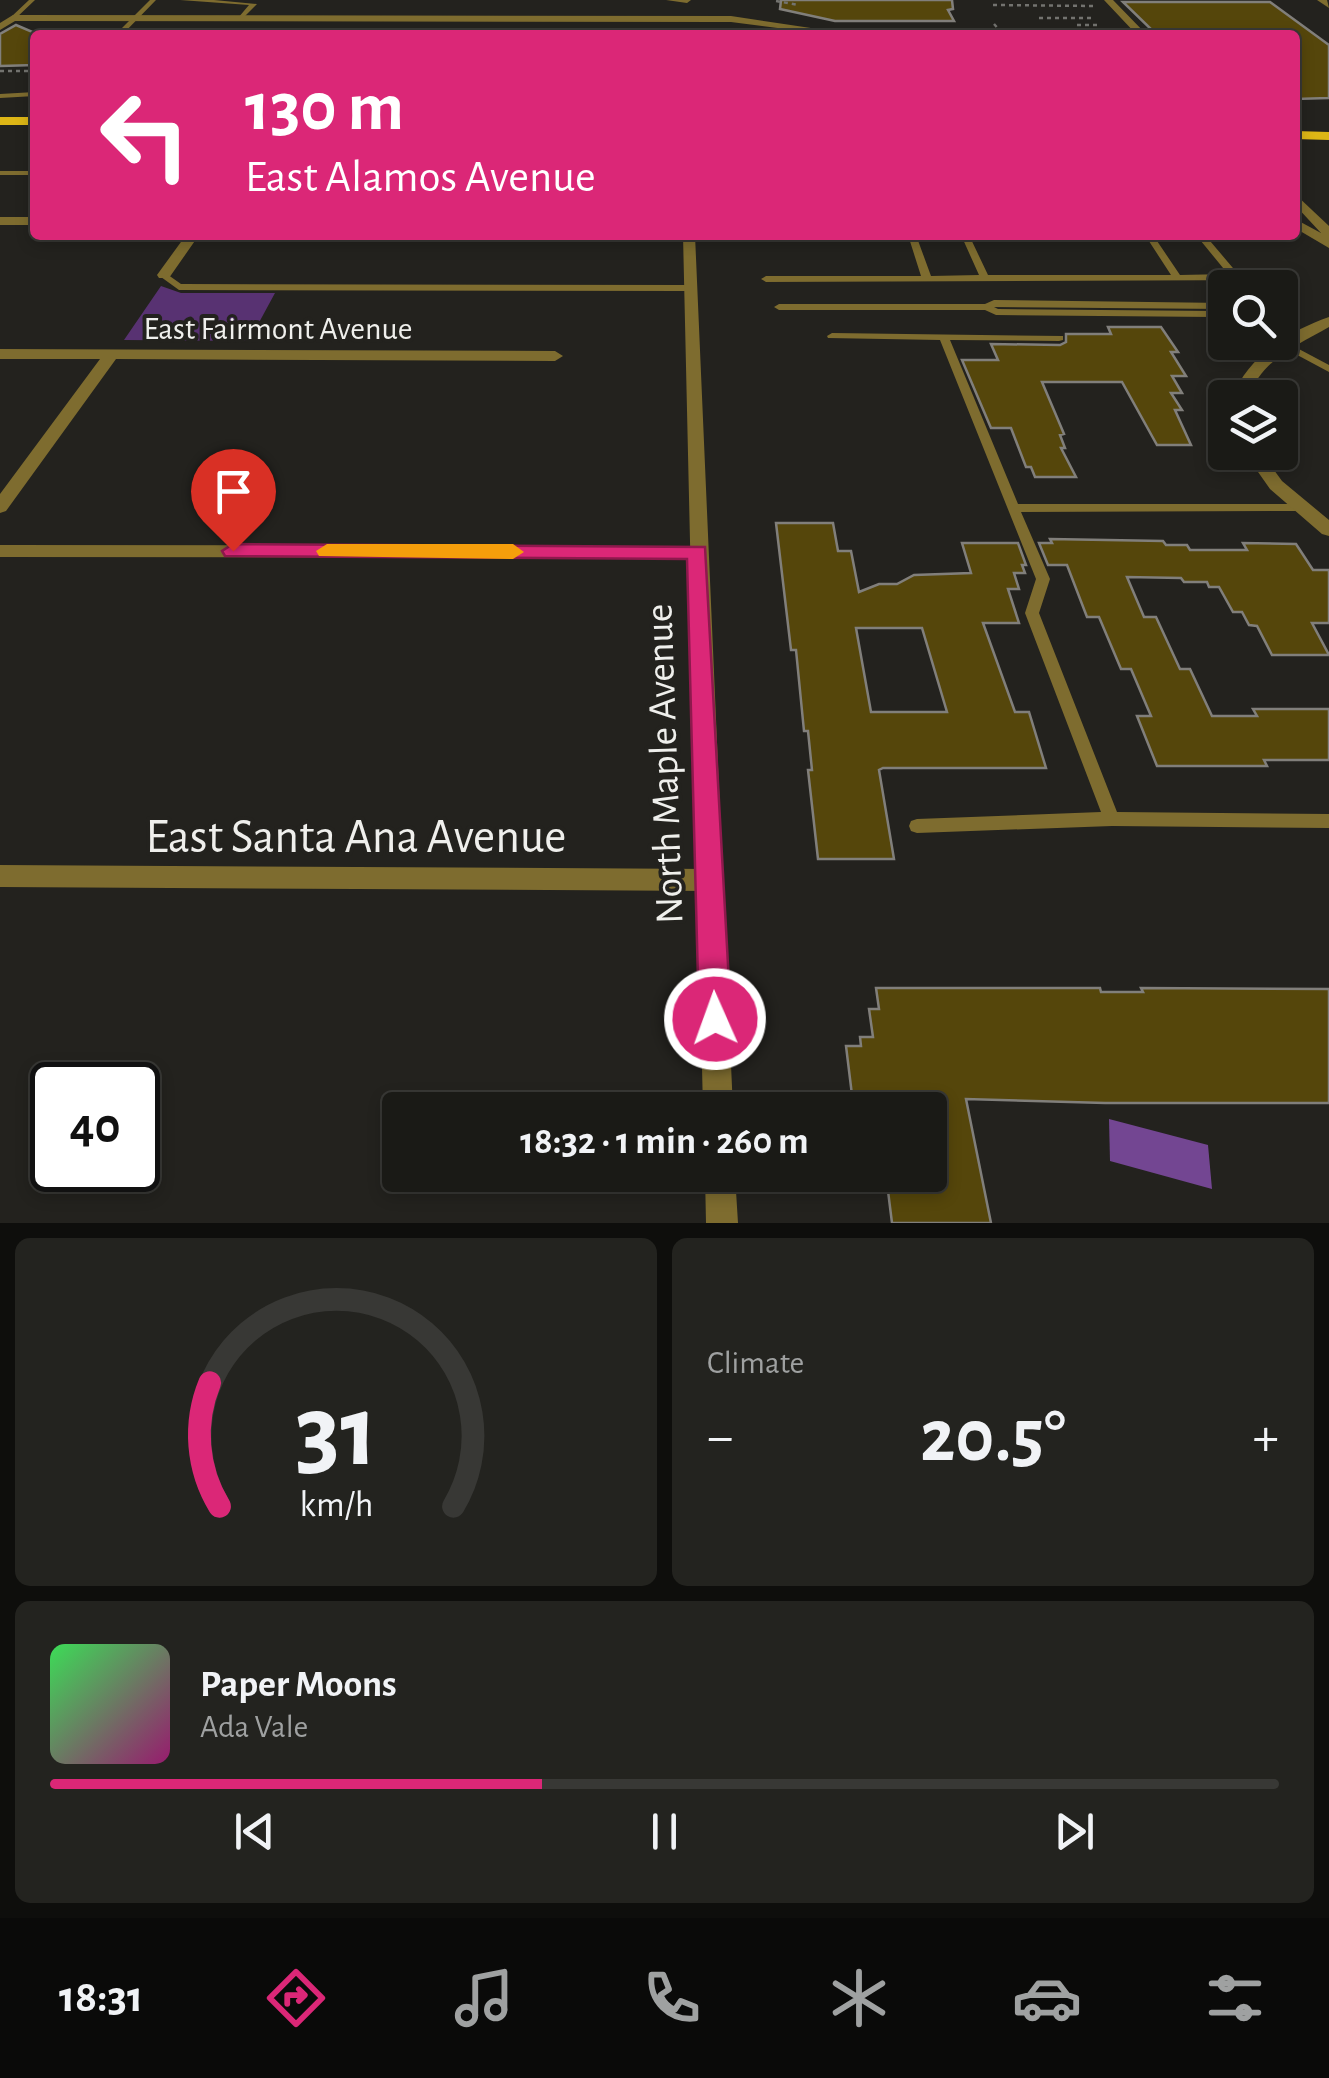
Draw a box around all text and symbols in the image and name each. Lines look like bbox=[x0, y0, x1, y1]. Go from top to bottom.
icon: left bbox=[80, 70, 210, 200]
text: 130 m bbox=[245, 73, 404, 143]
text: East Alamos Avenue bbox=[245, 155, 596, 200]
map controls bbox=[1208, 270, 1298, 470]
button: search bbox=[1208, 270, 1298, 360]
street label: East Fairmont Avenue bbox=[144, 313, 413, 345]
button: layers bbox=[1208, 380, 1298, 470]
pin bbox=[191, 449, 276, 552]
icon: arrive bbox=[206, 464, 261, 519]
street label: North Maple Avenue bbox=[639, 603, 691, 925]
street label: East Santa Ana Avenue bbox=[146, 814, 566, 862]
position arrow bbox=[663, 967, 767, 1071]
speed limit sign: 40 bbox=[30, 1062, 160, 1192]
text: 18:32 · 1 min · 260 m bbox=[520, 1123, 809, 1161]
text: Climate bbox=[707, 1347, 804, 1379]
text: 31 bbox=[295, 1381, 377, 1485]
text: 20.5° bbox=[920, 1400, 1066, 1475]
text: − bbox=[707, 1410, 733, 1465]
text: + bbox=[1253, 1410, 1279, 1465]
text: km/h bbox=[299, 1487, 373, 1523]
text: Paper Moons bbox=[200, 1666, 397, 1704]
text: Ada Vale bbox=[200, 1711, 308, 1743]
icon: previous bbox=[227, 1804, 282, 1859]
icon: pause bbox=[637, 1804, 692, 1859]
icon: next bbox=[1047, 1804, 1102, 1859]
icon: directions bbox=[261, 1963, 331, 2033]
icon: music bbox=[449, 1963, 519, 2033]
icon: phone bbox=[637, 1963, 707, 2033]
icon: climate bbox=[824, 1963, 894, 2033]
icon: car bbox=[1012, 1963, 1082, 2033]
icon: filters bbox=[1200, 1963, 1270, 2033]
text: 18:31 bbox=[59, 1975, 143, 2020]

